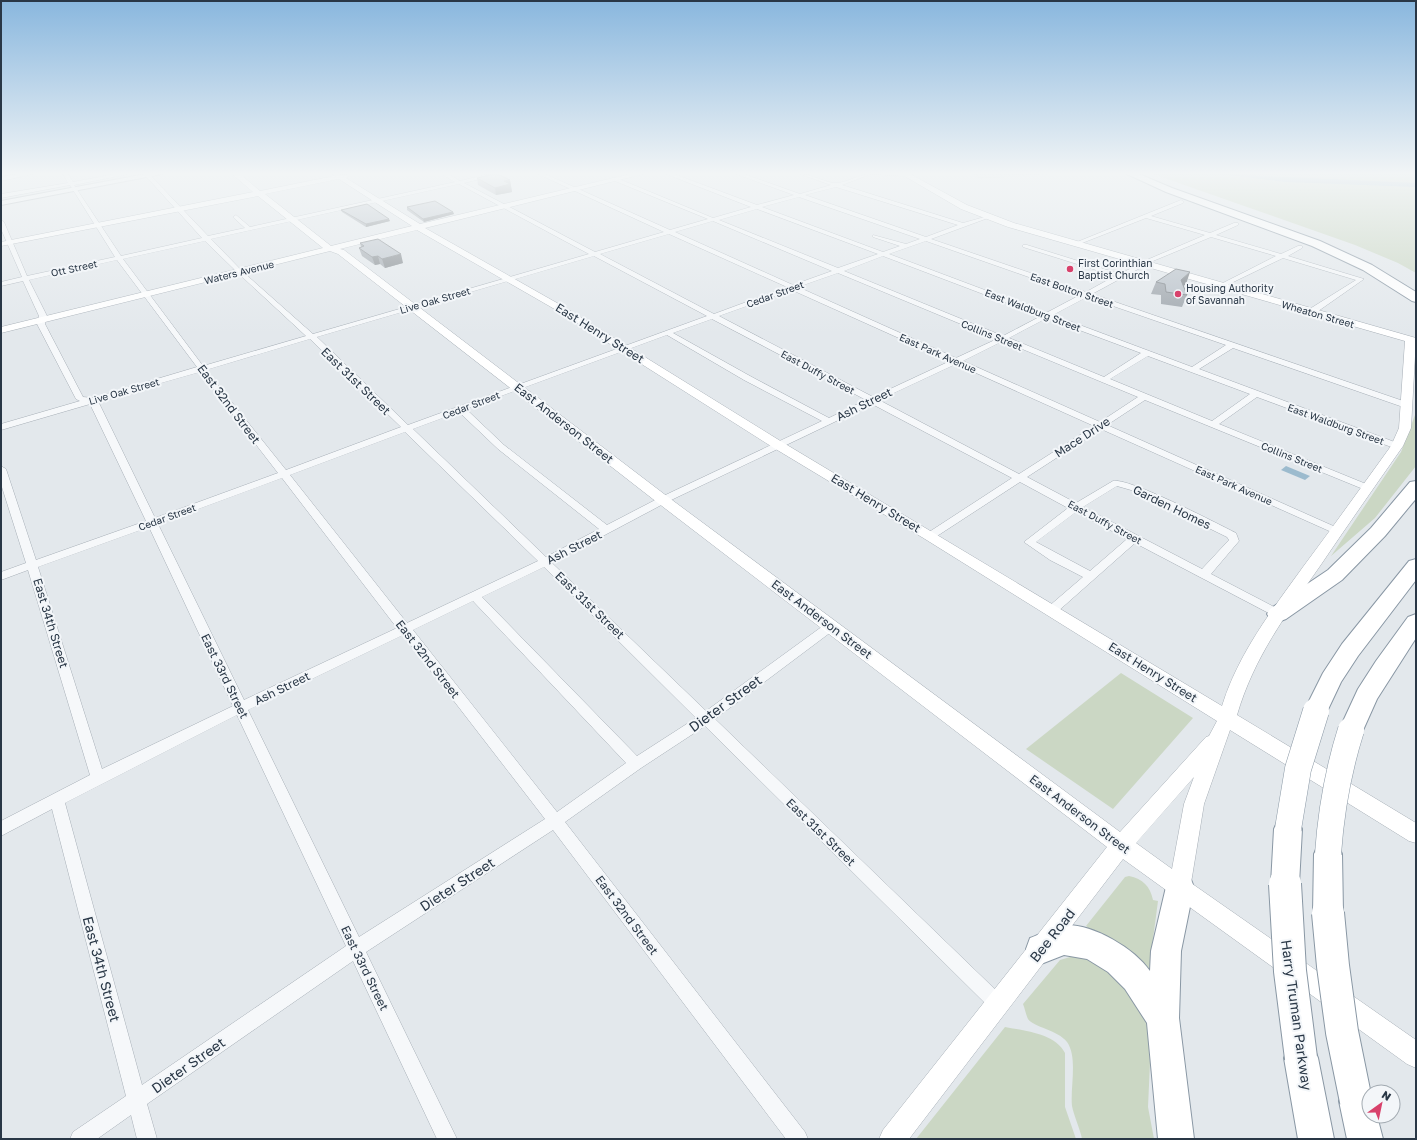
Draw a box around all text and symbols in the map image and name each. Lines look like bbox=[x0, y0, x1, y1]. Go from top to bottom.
street label: Ott Street bbox=[50, 257, 98, 279]
street label: Waters Avenue bbox=[203, 257, 275, 286]
place label: First Corinthian Baptist Church bbox=[1078, 257, 1152, 281]
marker: First Corinthian Baptist Church bbox=[1065, 264, 1075, 274]
street label: East Bolton Street bbox=[1029, 270, 1115, 310]
street label: Cedar Street bbox=[745, 278, 805, 310]
place label: Housing Authority of Savannah bbox=[1186, 282, 1274, 306]
street label: Live Oak Street bbox=[398, 284, 472, 316]
street label: East Waldburg Street bbox=[983, 286, 1083, 334]
marker: Housing Authority of Savannah bbox=[1173, 289, 1183, 299]
street label: Wheaton Street bbox=[1280, 298, 1356, 330]
street label: East Henry Street bbox=[553, 300, 647, 366]
street label: Collins Street bbox=[959, 317, 1025, 353]
street label: East Park Avenue bbox=[898, 331, 978, 375]
street label: East 31st Street bbox=[318, 344, 394, 418]
street label: East Duffy Street bbox=[779, 347, 857, 397]
street label: East 32nd Street bbox=[194, 361, 264, 447]
street label: Live Oak Street bbox=[87, 375, 161, 407]
street label: East Anderson Street bbox=[511, 380, 617, 467]
street label: Ash Street bbox=[834, 384, 895, 424]
street label: Cedar Street bbox=[441, 389, 501, 421]
street label: East Waldburg Street bbox=[1286, 401, 1386, 447]
street label: Mace Drive bbox=[1051, 413, 1113, 461]
street label: Collins Street bbox=[1259, 439, 1325, 475]
street label: East Park Avenue bbox=[1194, 463, 1274, 507]
street label: East Henry Street bbox=[828, 470, 924, 536]
street label: Garden Homes bbox=[1131, 482, 1213, 532]
street label: East Duffy Street bbox=[1066, 497, 1144, 547]
street label: Cedar Street bbox=[137, 501, 197, 533]
street label: Ash Street bbox=[544, 527, 604, 567]
street label: East 31st Street bbox=[552, 568, 628, 642]
street label: East 34th Street bbox=[30, 576, 72, 670]
street label: East Anderson Street bbox=[769, 576, 875, 662]
street label: East 32nd Street bbox=[393, 617, 463, 701]
street label: East 33rd Street bbox=[198, 631, 252, 721]
street label: East Henry Street bbox=[1106, 639, 1200, 705]
street label: Ash Street bbox=[252, 668, 313, 708]
street label: Dieter Street bbox=[685, 671, 765, 735]
street label: East Anderson Street bbox=[1027, 771, 1133, 857]
street label: East 31st Street bbox=[783, 795, 859, 869]
street label: Dieter Street bbox=[416, 854, 498, 914]
street label: East 32nd Street bbox=[592, 872, 662, 958]
street label: Bee Road bbox=[1026, 905, 1078, 965]
street label: East 34th Street bbox=[80, 914, 124, 1024]
street label: East 33rd Street bbox=[338, 923, 392, 1013]
street label: Harry Truman Parkway bbox=[1278, 939, 1316, 1092]
street label: Dieter Street bbox=[148, 1033, 228, 1097]
north arrow bbox=[1361, 1084, 1401, 1124]
text: N bbox=[1380, 1087, 1394, 1103]

